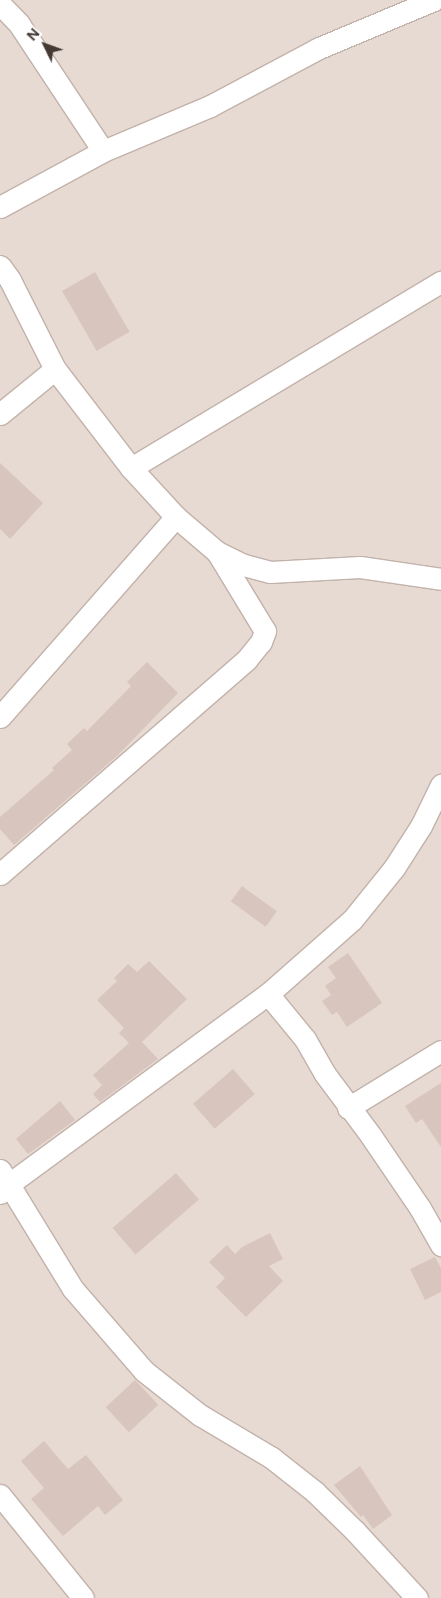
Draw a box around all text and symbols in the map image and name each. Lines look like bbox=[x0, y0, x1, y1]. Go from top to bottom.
north arrow bbox=[20, 20, 70, 70]
text: N bbox=[24, 25, 43, 44]

